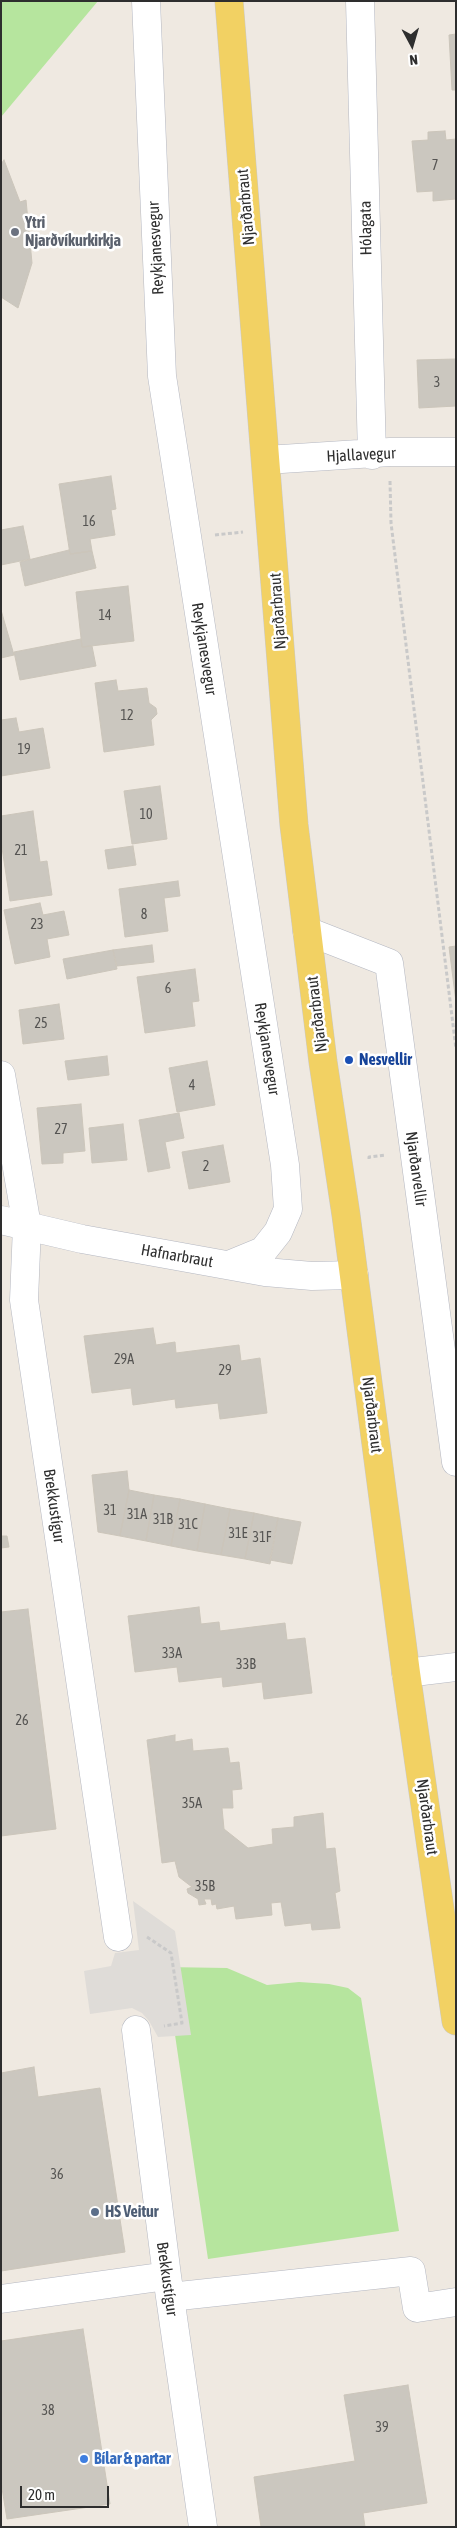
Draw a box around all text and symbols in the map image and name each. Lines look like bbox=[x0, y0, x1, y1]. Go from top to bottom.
north arrow bbox=[387, 20, 437, 70]
text: N bbox=[409, 52, 419, 68]
house number: 7 bbox=[432, 158, 438, 174]
street label: Njarðarbraut bbox=[233, 168, 259, 246]
street label: Reykjanesvegur bbox=[144, 201, 168, 295]
street label: Hólagata bbox=[356, 201, 376, 255]
place label: Ytri Njarðvíkurkirkja bbox=[25, 213, 121, 251]
marker: Ytri Njarðvíkurkirkja bbox=[9, 226, 21, 238]
house number: 3 bbox=[434, 375, 440, 391]
street label: Hjallavegur bbox=[326, 444, 396, 466]
house number: 16 bbox=[82, 514, 96, 530]
street label: Njarðarbraut bbox=[266, 572, 290, 650]
street label: Reykjanesvegur bbox=[187, 601, 221, 697]
house number: 14 bbox=[98, 608, 112, 624]
house number: 12 bbox=[120, 708, 134, 724]
house number: 19 bbox=[17, 742, 31, 758]
house number: 10 bbox=[139, 807, 153, 823]
house number: 21 bbox=[14, 843, 28, 859]
house number: 8 bbox=[141, 907, 147, 923]
house number: 23 bbox=[30, 917, 44, 933]
street label: Njarðarbraut bbox=[303, 975, 331, 1053]
house number: 6 bbox=[165, 981, 171, 997]
street label: Reykjanesvegur bbox=[250, 1001, 284, 1097]
house number: 25 bbox=[34, 1016, 48, 1032]
place label: Nesvellir bbox=[359, 1050, 412, 1070]
marker: Nesvellir bbox=[343, 1054, 355, 1066]
house number: 4 bbox=[189, 1078, 195, 1094]
house number: 27 bbox=[54, 1122, 68, 1138]
street label: Njarðarvellir bbox=[401, 1130, 431, 1208]
house number: 2 bbox=[203, 1159, 209, 1175]
street label: Hafnarbraut bbox=[139, 1240, 215, 1272]
house number: 29A bbox=[114, 1352, 134, 1368]
house number: 29 bbox=[218, 1363, 232, 1379]
street label: Njarðarbraut bbox=[358, 1376, 386, 1454]
street label: Brekkustígur bbox=[39, 1468, 69, 1544]
house number: 31 bbox=[103, 1503, 117, 1519]
house number: 31A bbox=[127, 1507, 147, 1523]
house number: 31B bbox=[153, 1512, 173, 1528]
house number: 31C bbox=[178, 1517, 198, 1533]
house number: 31E bbox=[228, 1526, 248, 1542]
house number: 31F bbox=[253, 1530, 271, 1546]
house number: 33A bbox=[162, 1646, 182, 1662]
house number: 33B bbox=[236, 1657, 256, 1673]
house number: 26 bbox=[15, 1713, 29, 1729]
street label: Njarðarbraut bbox=[412, 1778, 442, 1856]
house number: 35A bbox=[182, 1796, 202, 1812]
house number: 35B bbox=[195, 1879, 215, 1895]
house number: 36 bbox=[50, 2167, 64, 2183]
place label: HS Veitur bbox=[105, 2202, 159, 2222]
marker: HS Veitur bbox=[89, 2206, 101, 2218]
street label: Brekkustígur bbox=[152, 2241, 182, 2317]
house number: 38 bbox=[41, 2403, 55, 2419]
house number: 39 bbox=[375, 2420, 389, 2436]
place label: Bílar & partar bbox=[94, 2449, 171, 2469]
marker: Bílar & partar bbox=[78, 2453, 90, 2465]
scale bar bbox=[22, 2476, 111, 2508]
text: 20 m bbox=[28, 2486, 55, 2503]

